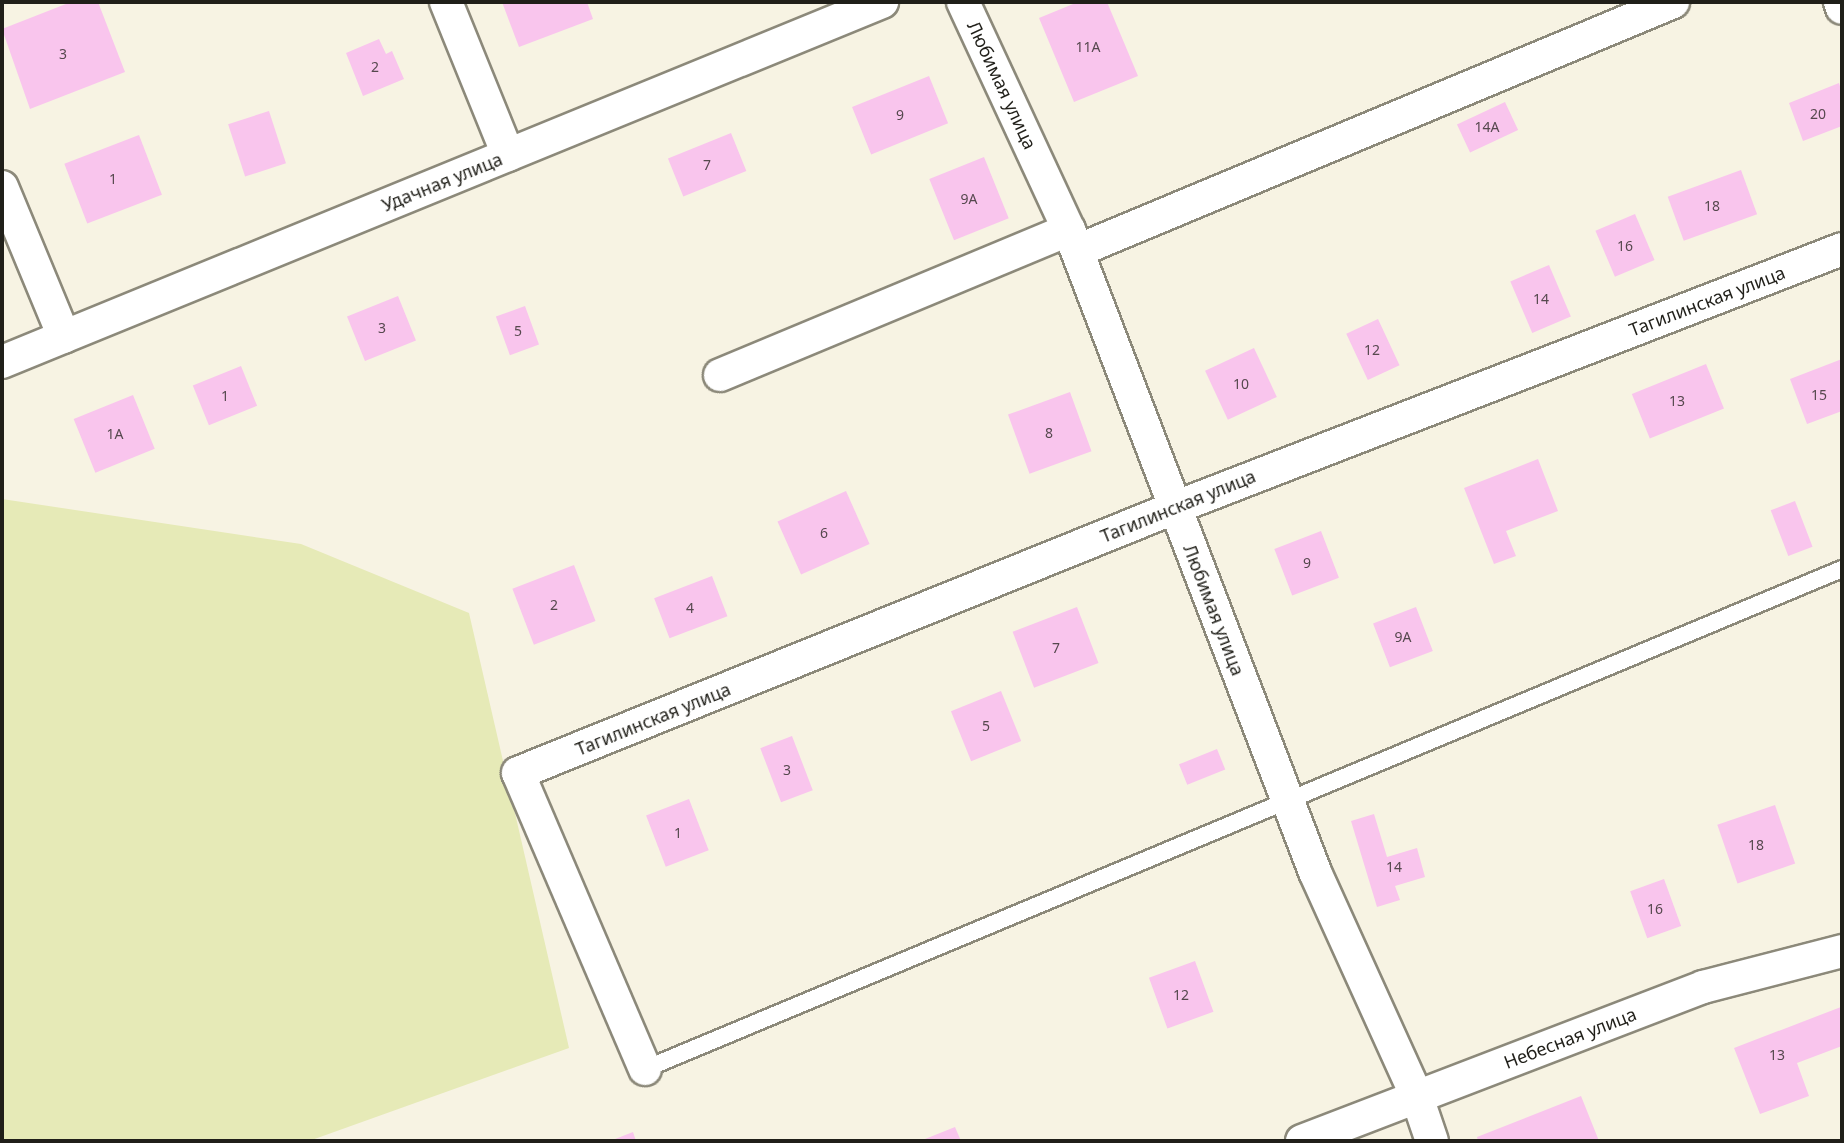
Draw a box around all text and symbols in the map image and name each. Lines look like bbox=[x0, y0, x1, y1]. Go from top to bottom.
street label: Любимая улица bbox=[963, 18, 1041, 152]
house number: 11А bbox=[1076, 39, 1100, 55]
house number: 3 bbox=[59, 46, 67, 62]
house number: 2 bbox=[371, 59, 379, 75]
house number: 20 bbox=[1810, 106, 1826, 122]
house number: 9 bbox=[896, 107, 904, 123]
house number: 14А bbox=[1475, 119, 1499, 135]
street label: Удачная улица bbox=[379, 148, 505, 216]
house number: 7 bbox=[703, 157, 711, 173]
house number: 1 bbox=[109, 171, 117, 187]
house number: 9А bbox=[961, 191, 977, 207]
house number: 18 bbox=[1704, 198, 1720, 214]
house number: 16 bbox=[1617, 238, 1633, 254]
street label: Тагилинская улица bbox=[1626, 261, 1788, 341]
house number: 14 bbox=[1533, 291, 1549, 307]
house number: 3 bbox=[378, 320, 386, 336]
house number: 5 bbox=[514, 323, 522, 339]
house number: 12 bbox=[1364, 342, 1380, 358]
house number: 10 bbox=[1233, 376, 1249, 392]
house number: 15 bbox=[1811, 387, 1827, 403]
house number: 1 bbox=[221, 388, 229, 404]
house number: 13 bbox=[1669, 393, 1685, 409]
house number: 8 bbox=[1045, 425, 1053, 441]
house number: 1А bbox=[107, 426, 123, 442]
street label: Тагилинская улица bbox=[1097, 465, 1259, 547]
house number: 6 bbox=[820, 525, 828, 541]
street label: Любимая улица bbox=[1179, 541, 1249, 679]
house number: 9 bbox=[1303, 555, 1311, 571]
house number: 2 bbox=[550, 597, 558, 613]
house number: 4 bbox=[686, 600, 694, 616]
house number: 9А bbox=[1395, 629, 1411, 645]
house number: 7 bbox=[1052, 640, 1060, 656]
street label: Тагилинская улица bbox=[572, 678, 734, 760]
house number: 5 bbox=[982, 718, 990, 734]
house number: 3 bbox=[783, 762, 791, 778]
house number: 1 bbox=[674, 825, 682, 841]
house number: 18 bbox=[1748, 837, 1764, 853]
house number: 14 bbox=[1386, 859, 1402, 875]
house number: 16 bbox=[1647, 901, 1663, 917]
house number: 12 bbox=[1173, 987, 1189, 1003]
street label: Небесная улица bbox=[1501, 1003, 1639, 1073]
house number: 13 bbox=[1769, 1047, 1785, 1063]

